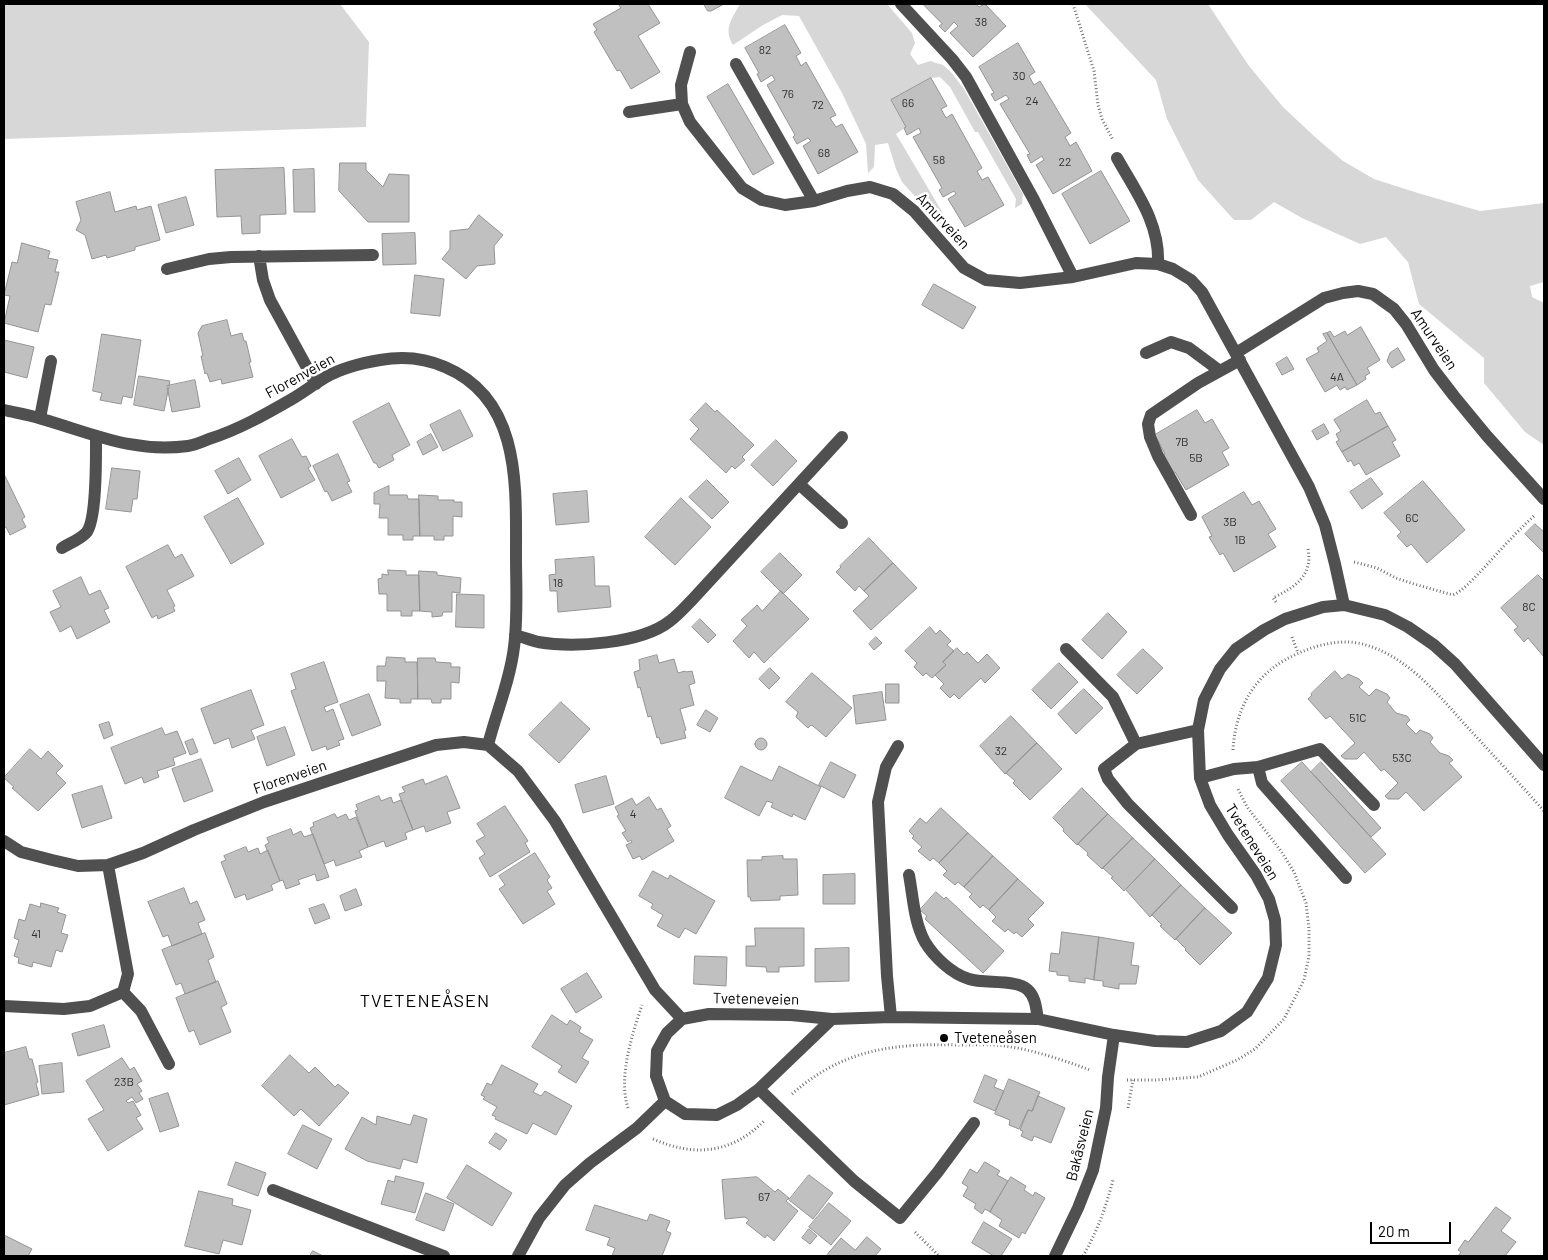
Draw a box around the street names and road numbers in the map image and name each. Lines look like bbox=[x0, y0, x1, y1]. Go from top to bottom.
street label: Amurveien bbox=[912, 189, 974, 253]
street label: Amurveien bbox=[1407, 305, 1461, 373]
street label: Florenveien bbox=[262, 350, 338, 402]
street label: Florenveien bbox=[251, 756, 329, 798]
street label: Tveteneveien bbox=[1221, 801, 1283, 883]
street label: Tveteneveien bbox=[713, 989, 799, 1009]
street label: Bakåsveien bbox=[1062, 1107, 1098, 1183]

